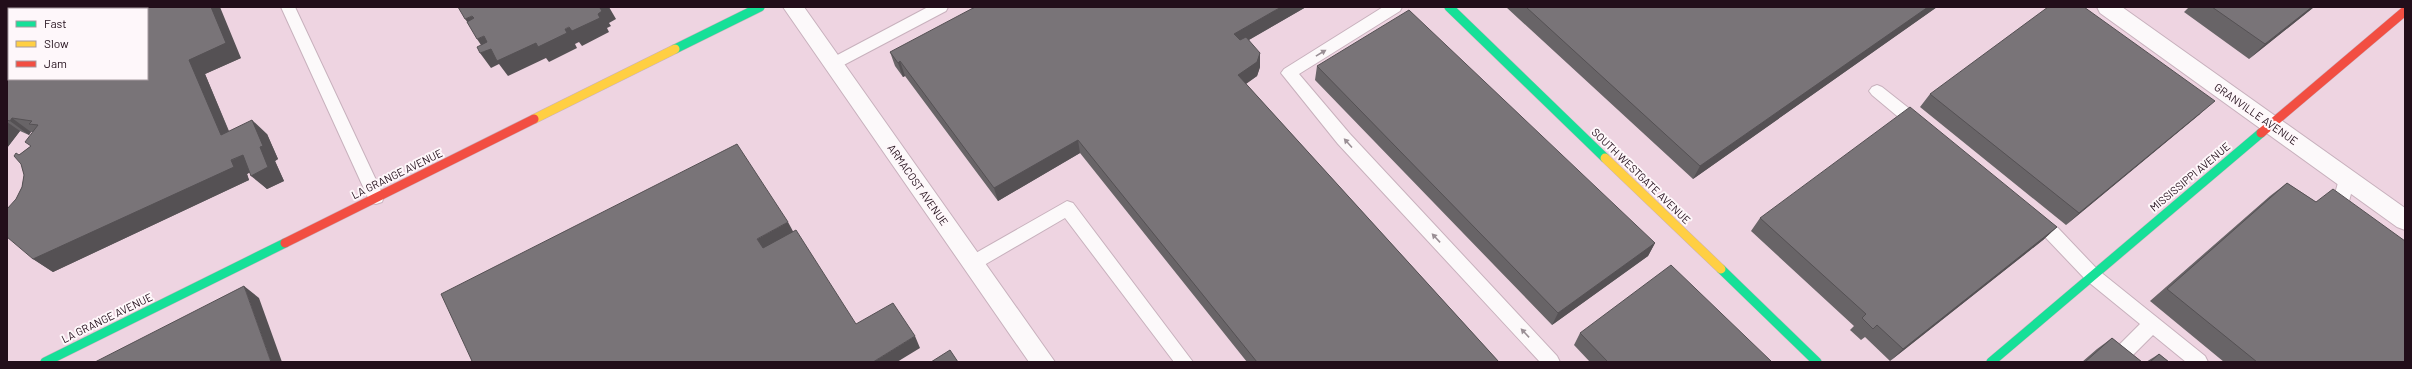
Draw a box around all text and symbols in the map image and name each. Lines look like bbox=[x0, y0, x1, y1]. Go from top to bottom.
legend bbox=[8, 8, 148, 80]
text: Fast bbox=[44, 16, 67, 30]
text: Slow bbox=[44, 36, 69, 50]
one-way arrow bbox=[1315, 49, 1327, 56]
text: Jam bbox=[44, 56, 67, 70]
street label: GRANVILLE AVENUE bbox=[2212, 80, 2301, 148]
street label: SOUTH WESTGATE AVENUE bbox=[1589, 125, 1694, 226]
one-way arrow bbox=[1343, 138, 1352, 148]
street label: MISSISSIPPI AVENUE bbox=[2147, 139, 2233, 214]
street label: ARMACOST AVENUE bbox=[885, 142, 952, 228]
street label: LA GRANGE AVENUE bbox=[349, 146, 445, 201]
one-way arrow bbox=[1431, 233, 1441, 243]
street label: LA GRANGE AVENUE bbox=[59, 290, 155, 345]
one-way arrow bbox=[1520, 328, 1529, 339]

